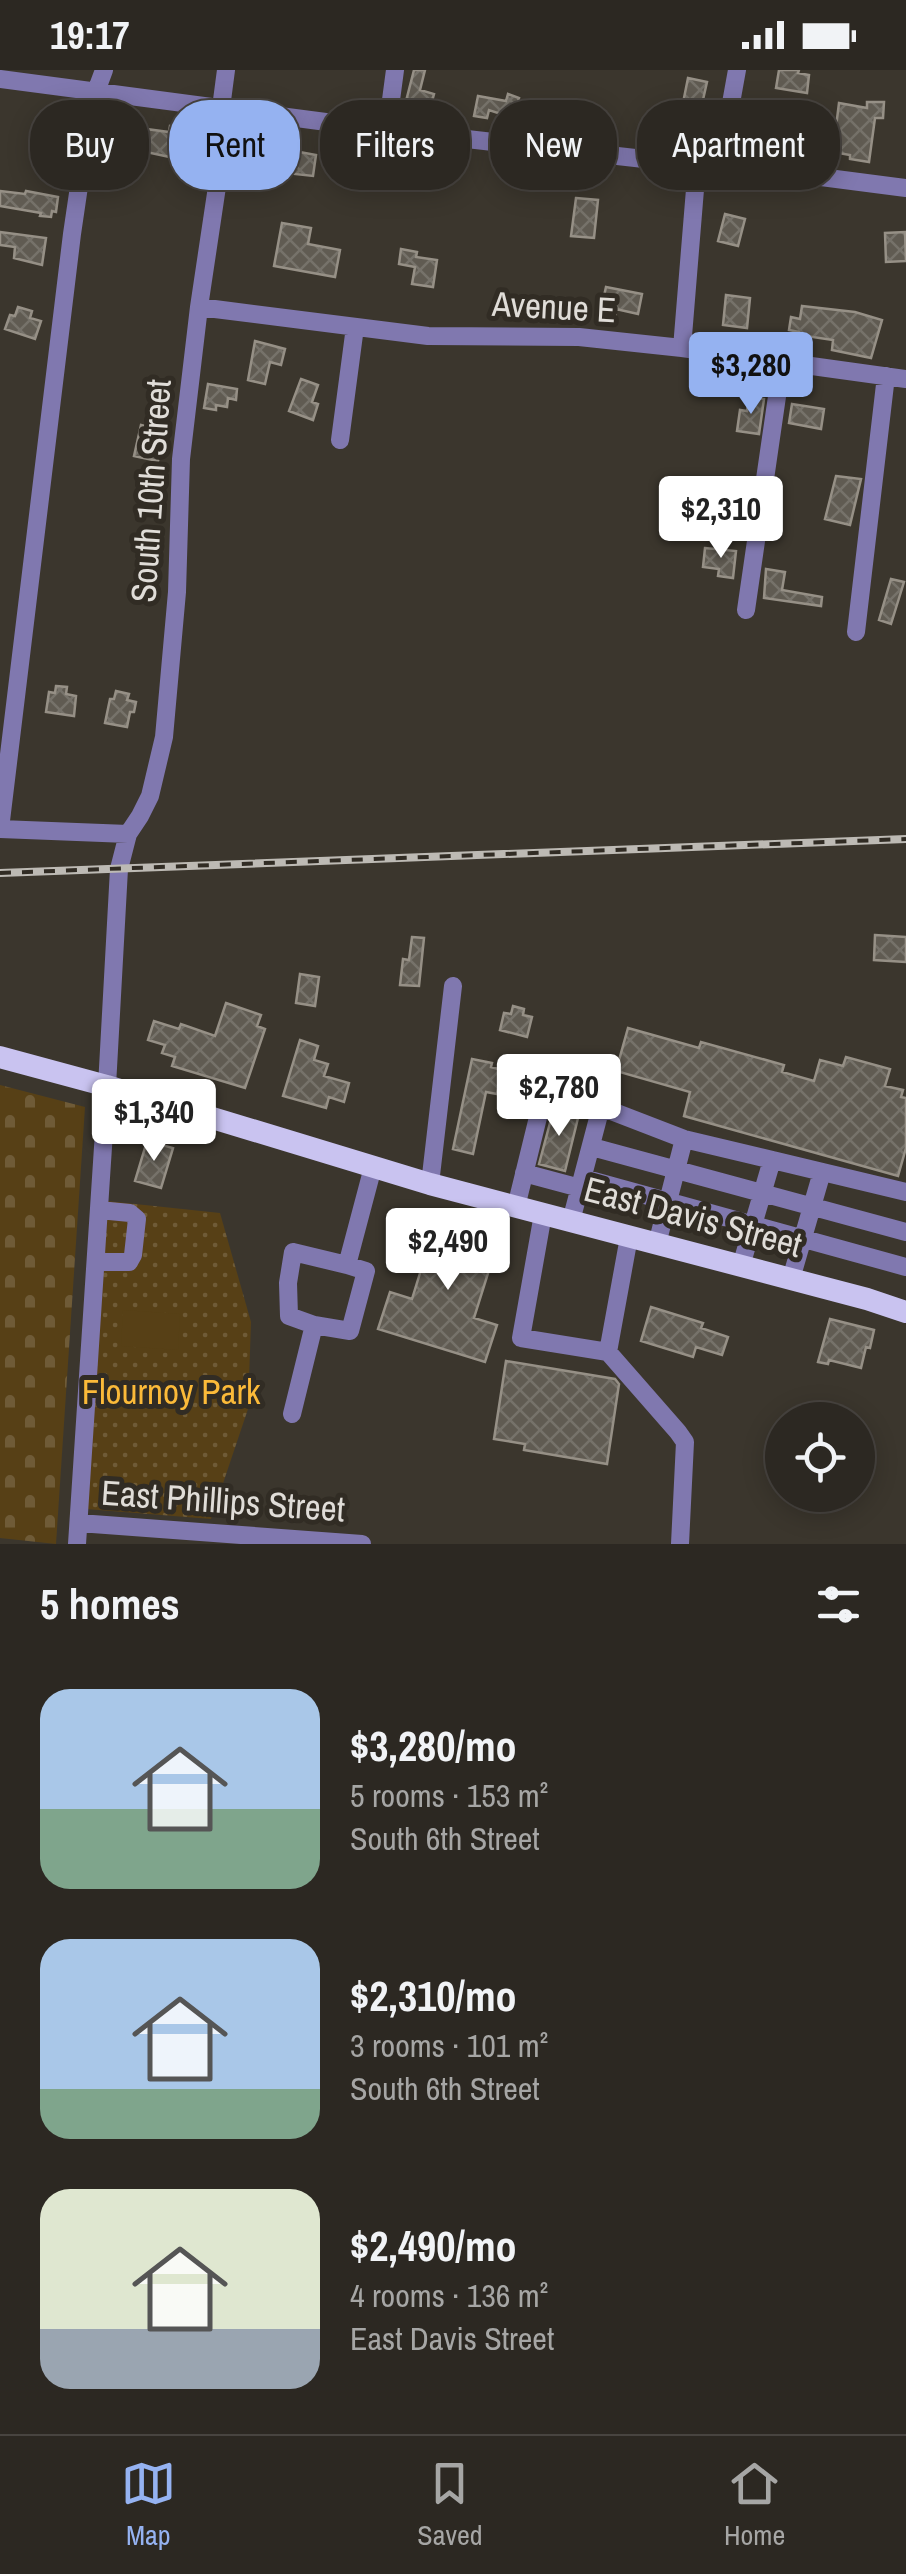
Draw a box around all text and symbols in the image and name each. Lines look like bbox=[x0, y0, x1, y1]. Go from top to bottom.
text: 19:17 bbox=[50, 10, 130, 61]
chip: Buy bbox=[30, 100, 149, 190]
chip: Rent bbox=[169, 100, 300, 190]
chip: Filters bbox=[320, 100, 470, 190]
chip: New bbox=[490, 100, 617, 190]
chip: Apartment bbox=[637, 100, 840, 190]
street label: Avenue E bbox=[490, 280, 617, 333]
pin: $3,280 bbox=[670, 332, 832, 417]
text: $3,280 bbox=[711, 343, 791, 386]
street label: South 10th Street bbox=[119, 378, 182, 604]
pin: $2,310 bbox=[640, 476, 802, 561]
text: $2,310 bbox=[681, 487, 761, 530]
pin: $2,780 bbox=[478, 1054, 640, 1139]
text: $2,780 bbox=[519, 1065, 599, 1108]
pin: $1,340 bbox=[73, 1079, 235, 1164]
text: $1,340 bbox=[114, 1090, 194, 1133]
street label: East Davis Street bbox=[579, 1165, 807, 1268]
pin: $2,490 bbox=[367, 1208, 529, 1293]
text: $2,490 bbox=[408, 1219, 488, 1262]
park label: Flournoy Park bbox=[82, 1368, 261, 1415]
map controls bbox=[765, 1402, 875, 1512]
button: locate bbox=[765, 1402, 875, 1512]
street label: East Phillips Street bbox=[100, 1469, 346, 1532]
text: 5 homes bbox=[40, 1576, 180, 1632]
icon: filters bbox=[811, 1577, 866, 1632]
text: $3,280/mo bbox=[350, 1718, 517, 1774]
icon: home bbox=[120, 1729, 240, 1849]
text: 5 rooms · 153 m² bbox=[350, 1774, 548, 1817]
text: South 6th Street bbox=[350, 1817, 540, 1860]
text: $2,310/mo bbox=[350, 1968, 517, 2024]
icon: home bbox=[120, 1979, 240, 2099]
text: 3 rooms · 101 m² bbox=[350, 2024, 548, 2067]
text: South 6th Street bbox=[350, 2067, 540, 2110]
text: $2,490/mo bbox=[350, 2218, 517, 2274]
icon: home bbox=[120, 2229, 240, 2349]
text: 4 rooms · 136 m² bbox=[350, 2274, 548, 2317]
text: East Davis Street bbox=[350, 2317, 554, 2360]
tab: Map bbox=[121, 2456, 176, 2554]
tab: Saved bbox=[417, 2456, 482, 2554]
tab: Home bbox=[724, 2456, 785, 2554]

